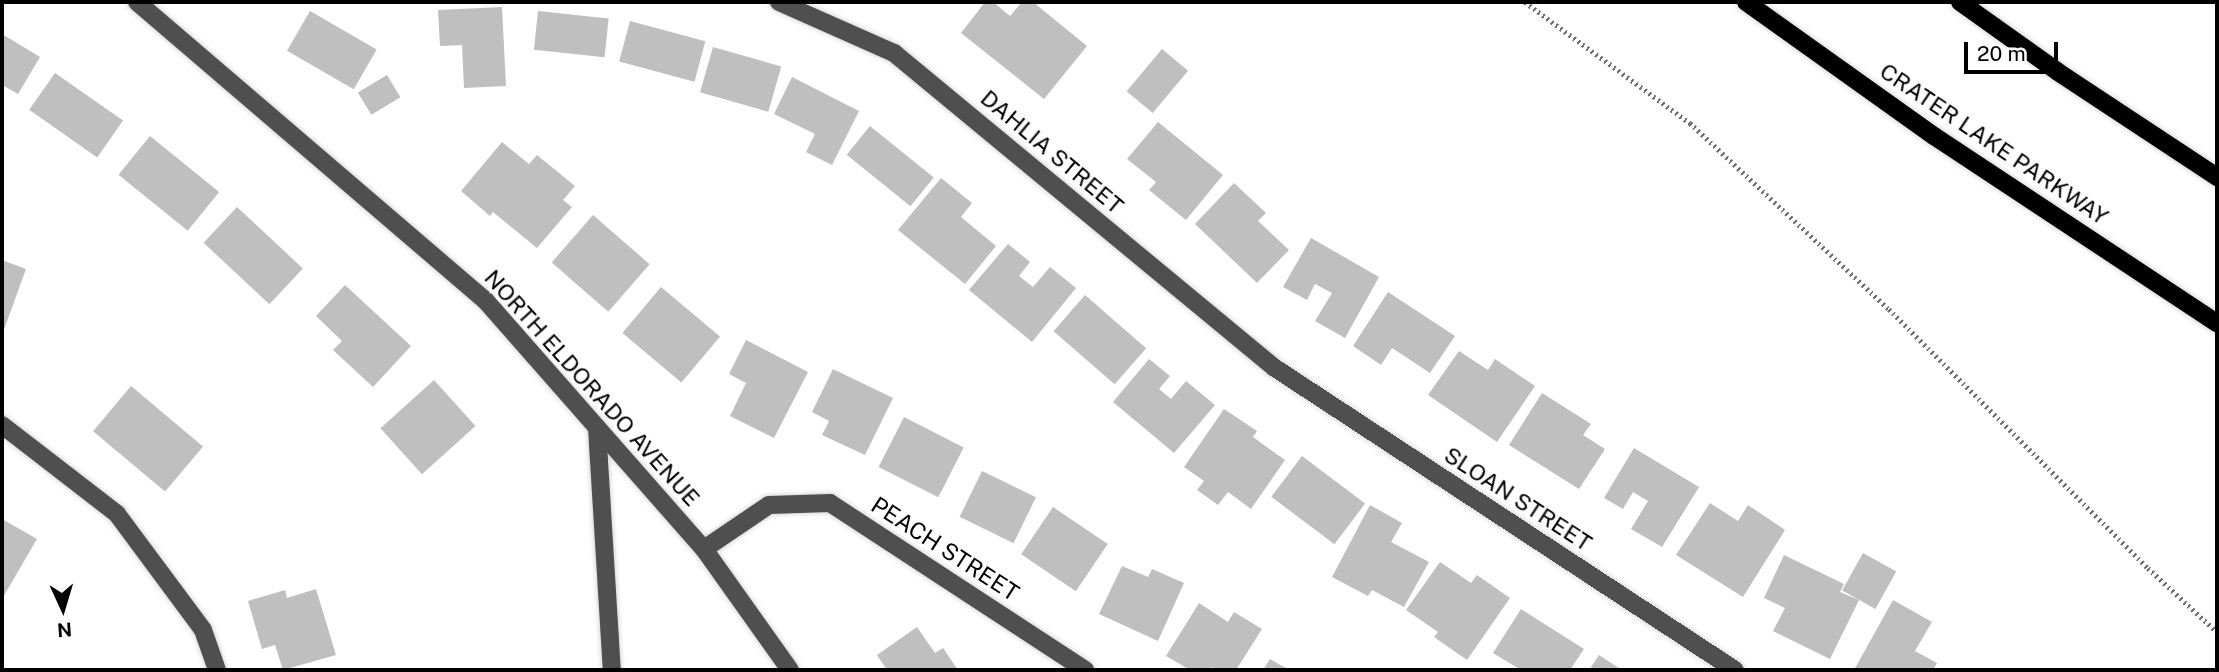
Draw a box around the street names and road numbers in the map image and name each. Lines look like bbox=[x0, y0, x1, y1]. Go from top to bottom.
street label: CRATER LAKE PARKWAY bbox=[1875, 57, 2113, 231]
street label: DAHLIA STREET bbox=[975, 84, 1129, 220]
street label: NORTH ELDORADO AVENUE bbox=[479, 264, 705, 512]
street label: SLOAN STREET bbox=[1439, 441, 1597, 557]
street label: PEACH STREET bbox=[866, 491, 1024, 607]

